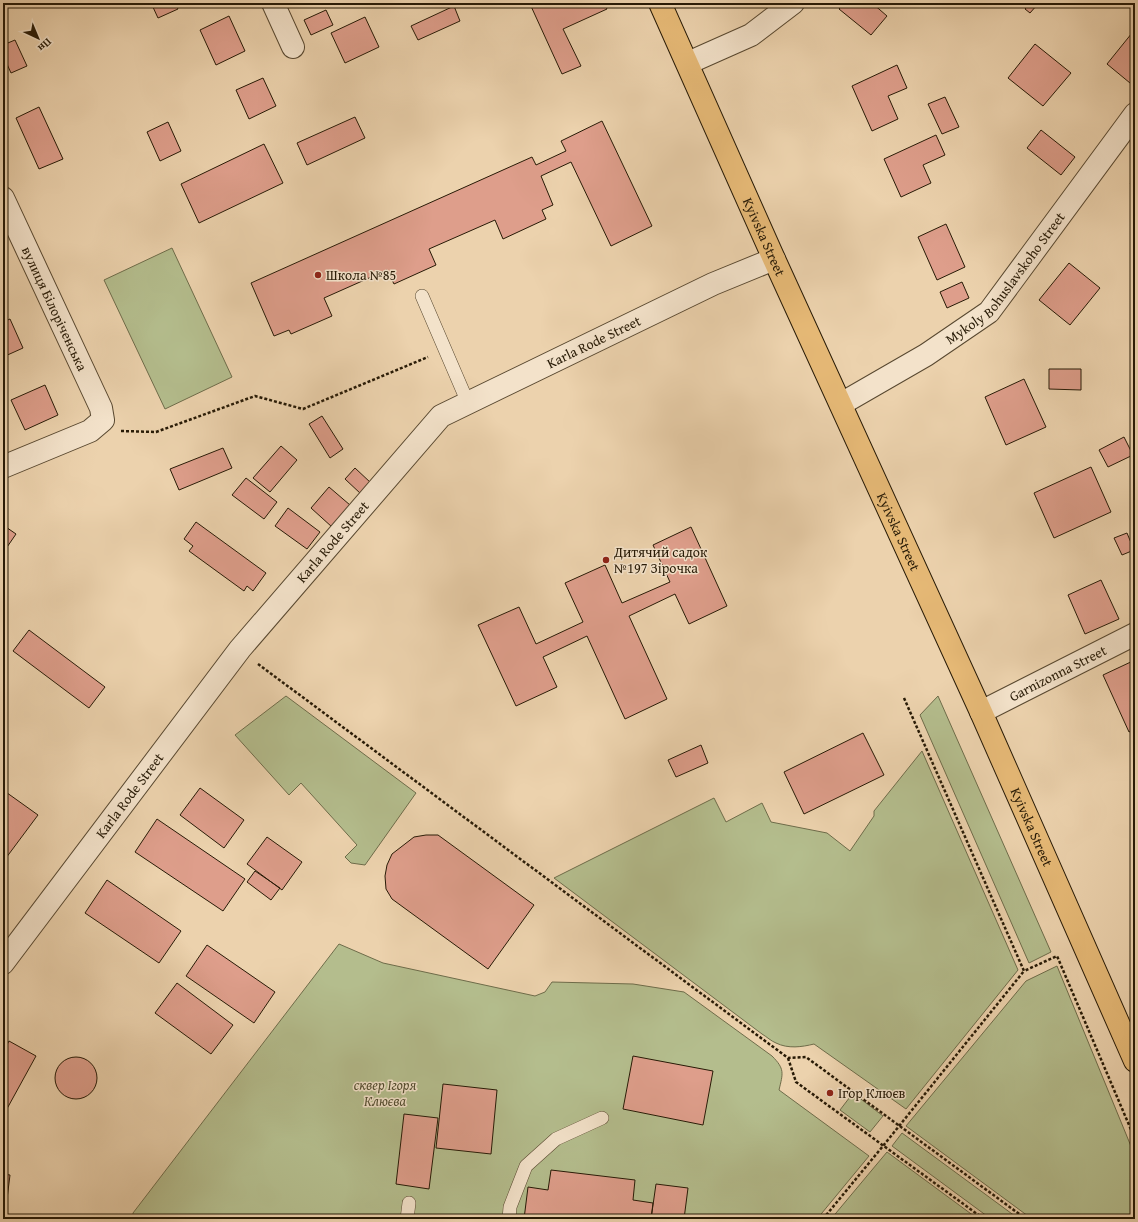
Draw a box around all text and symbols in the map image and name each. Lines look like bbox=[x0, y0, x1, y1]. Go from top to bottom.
north arrow bbox=[18, 18, 58, 58]
text: Пн bbox=[34, 35, 56, 56]
street label: Kyivska Street bbox=[738, 194, 791, 279]
street label: Mykoly Bohuslavskoho Street bbox=[941, 208, 1070, 349]
street label: вулиця Білоріченська bbox=[17, 243, 92, 374]
place label: Школа №85 bbox=[326, 265, 396, 285]
marker: Школа №85 bbox=[313, 270, 323, 280]
street label: Karla Rode Street bbox=[543, 311, 644, 373]
street label: Kyivska Street bbox=[872, 489, 925, 574]
street label: Karla Rode Street bbox=[292, 497, 373, 587]
place label: Дитячий садок №197 Зірочка bbox=[613, 542, 708, 578]
marker: Дитячий садок №197 Зірочка bbox=[601, 555, 611, 565]
street label: Garnizonna Street bbox=[1006, 640, 1110, 706]
street label: Karla Rode Street bbox=[91, 749, 168, 842]
street label: Kyivska Street bbox=[1006, 785, 1058, 870]
park label: сквер Ігоря Клюєва bbox=[354, 1075, 416, 1111]
place label: Ігор Клюєв bbox=[838, 1083, 906, 1103]
marker: Ігор Клюєв bbox=[825, 1088, 835, 1098]

